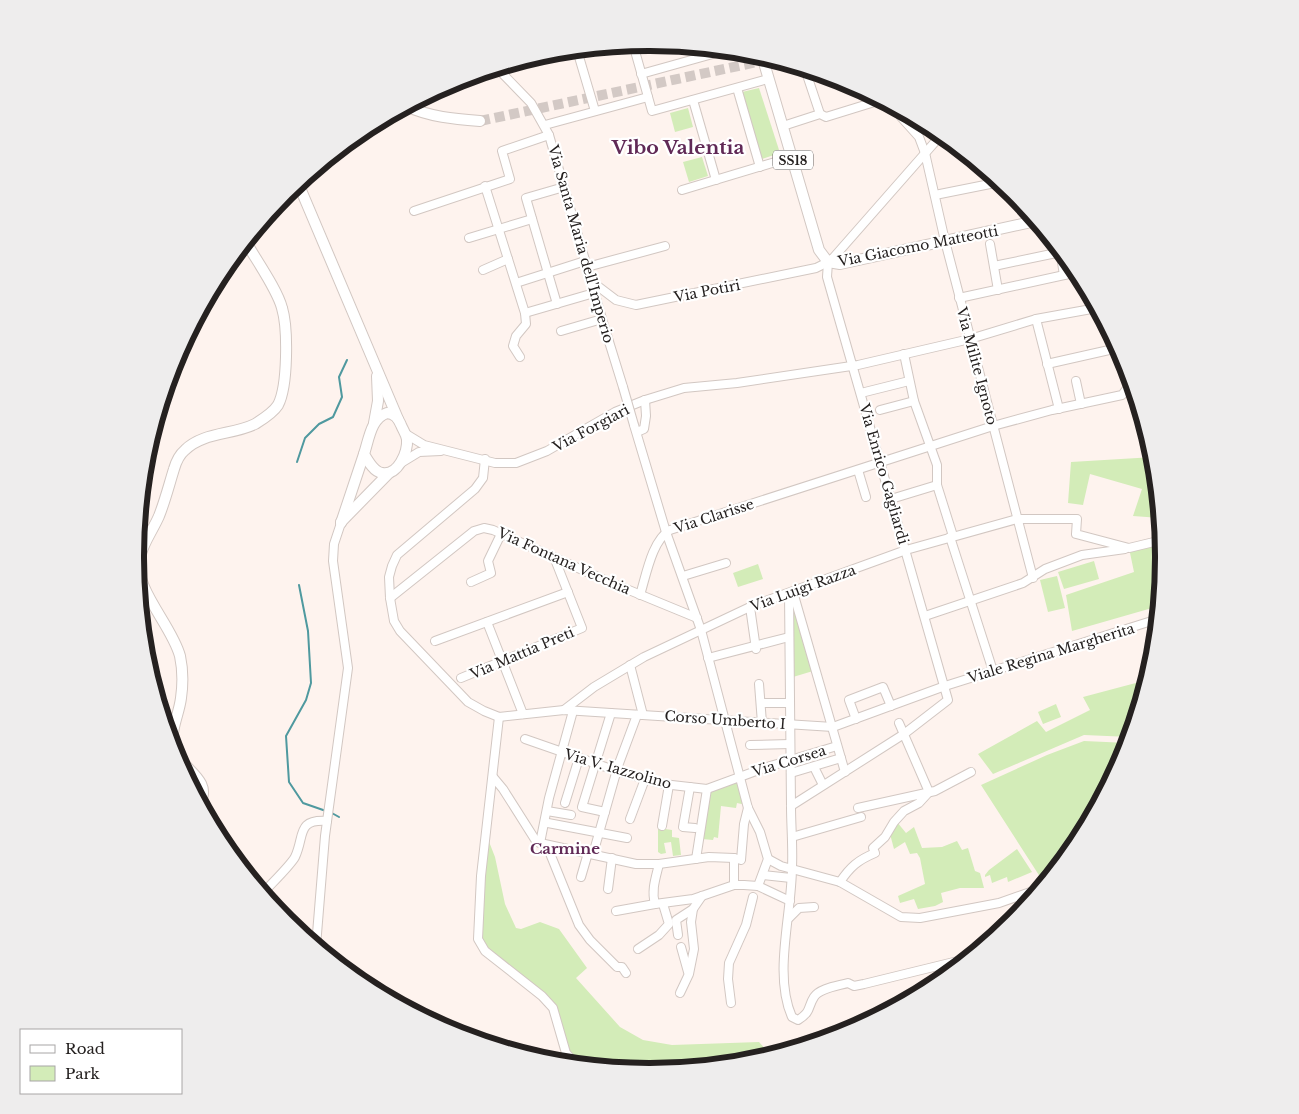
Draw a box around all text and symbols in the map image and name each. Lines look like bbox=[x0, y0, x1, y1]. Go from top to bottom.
district label: Vibo Valentia bbox=[611, 136, 744, 159]
street label: Via Santa Maria dell'Imperio bbox=[544, 142, 618, 345]
road number: SS18 bbox=[773, 150, 813, 170]
street label: Via Giacomo Matteotti bbox=[835, 222, 1000, 271]
street label: Via Potiri bbox=[671, 276, 742, 306]
street label: Via Milite Ignoto bbox=[952, 304, 1001, 427]
street label: Via Forgiari bbox=[549, 400, 633, 456]
street label: Via Enrico Gagliardi bbox=[855, 401, 913, 547]
street label: Via Clarisse bbox=[671, 495, 756, 538]
street label: Via Fontana Vecchia bbox=[494, 523, 633, 599]
street label: Via Luigi Razza bbox=[747, 560, 858, 616]
street label: Viale Regina Margherita bbox=[964, 619, 1137, 687]
street label: Via Mattia Preti bbox=[466, 623, 577, 683]
street label: Corso Umberto I bbox=[664, 707, 786, 733]
street label: Via Corsea bbox=[749, 741, 828, 781]
street label: Via V. Iazzolino bbox=[561, 745, 674, 793]
district label: Carmine bbox=[530, 839, 600, 858]
legend bbox=[20, 1029, 182, 1094]
text: Road bbox=[65, 1039, 105, 1058]
text: Park bbox=[65, 1064, 101, 1083]

